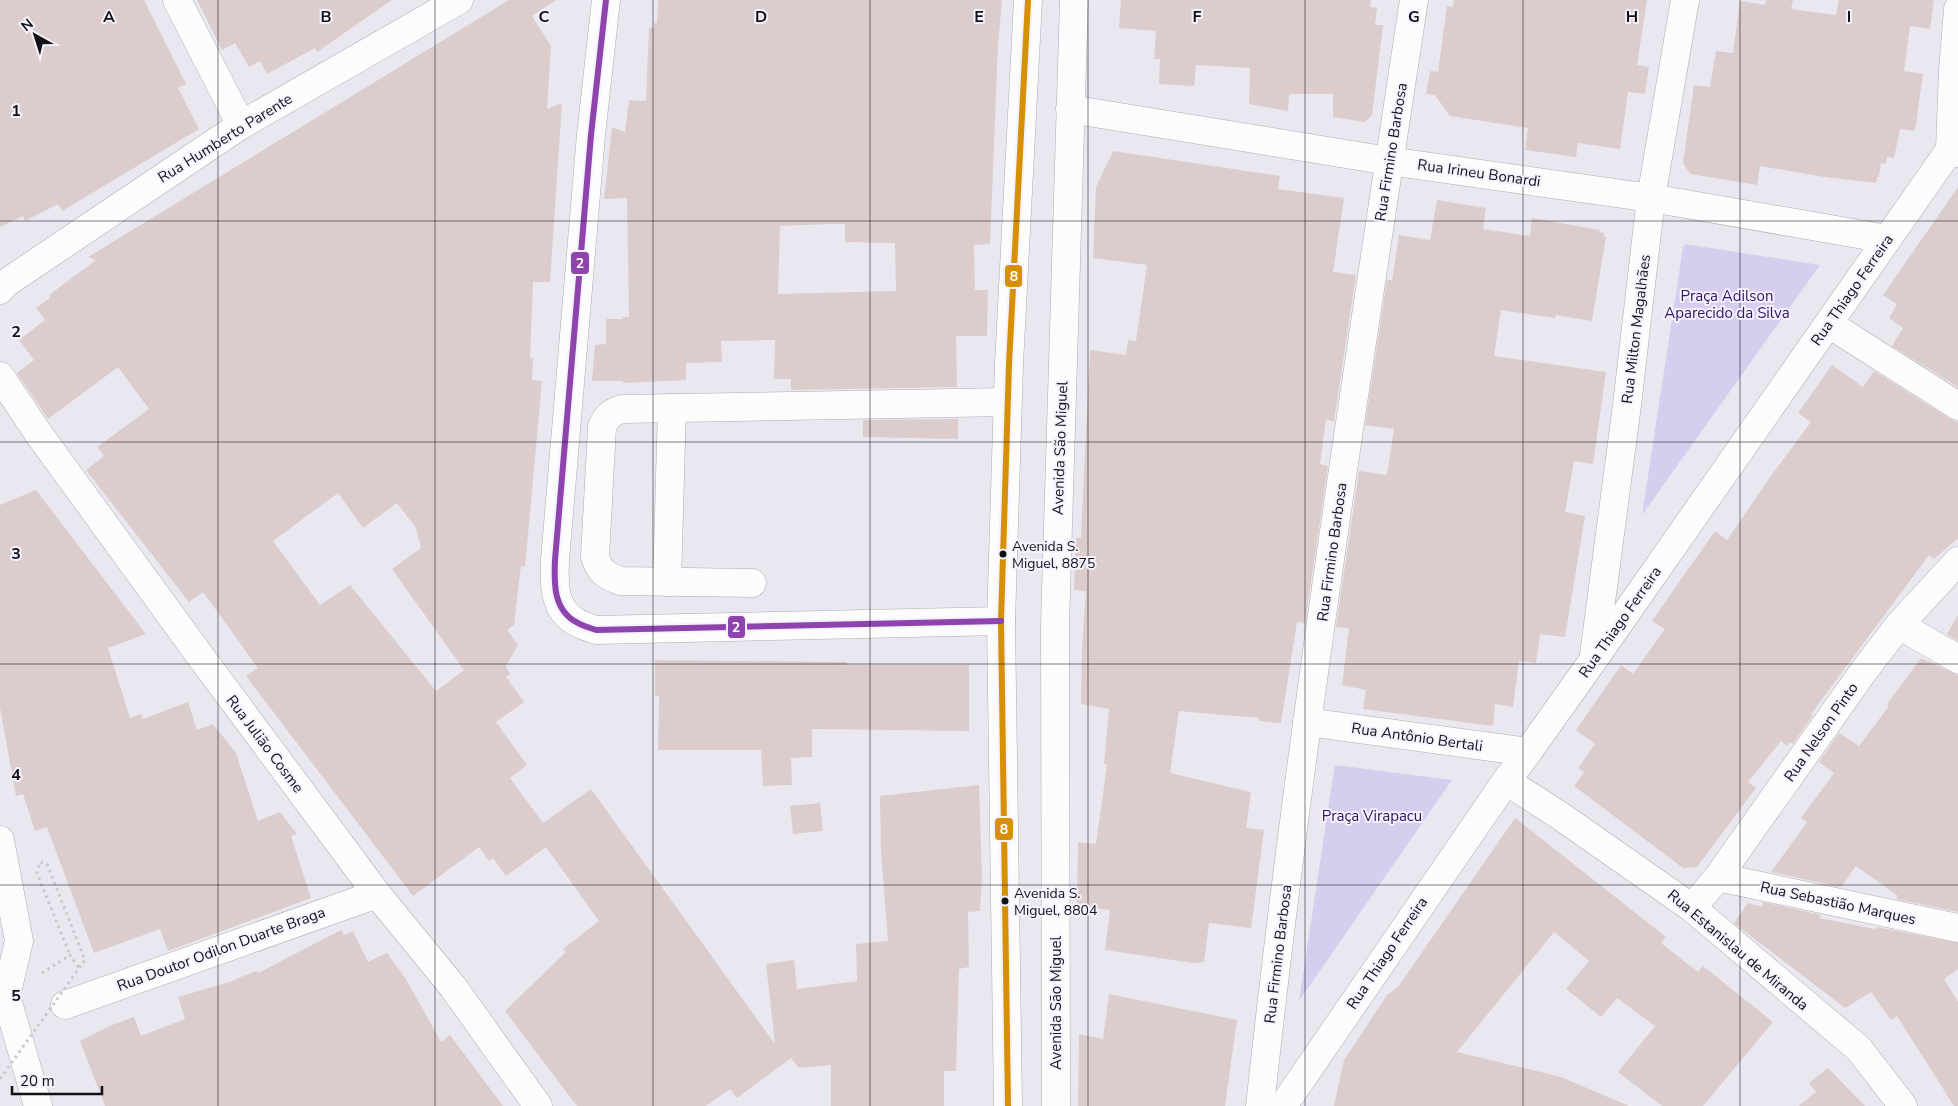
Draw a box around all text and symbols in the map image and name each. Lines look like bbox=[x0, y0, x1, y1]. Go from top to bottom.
text: A bbox=[103, 6, 115, 28]
text: B bbox=[320, 6, 332, 28]
text: C bbox=[539, 6, 550, 28]
text: D bbox=[755, 6, 767, 28]
text: E bbox=[974, 6, 984, 28]
text: F bbox=[1193, 6, 1202, 28]
text: G bbox=[1408, 6, 1420, 28]
text: H bbox=[1626, 6, 1638, 28]
text: I bbox=[1847, 6, 1851, 28]
north arrow bbox=[10, 10, 60, 60]
text: N bbox=[17, 15, 37, 36]
street label: Rua Firmino Barbosa bbox=[1370, 81, 1412, 223]
street label: Rua Humberto Parente bbox=[154, 88, 296, 187]
text: 1 bbox=[11, 100, 21, 122]
street label: Rua Irineu Bonardi bbox=[1416, 154, 1542, 192]
street label: Rua Thiago Ferreira bbox=[1806, 230, 1898, 350]
line badge: 2 bbox=[570, 251, 590, 275]
street label: Rua Milton Magalhães bbox=[1617, 253, 1655, 405]
text: 2 bbox=[576, 254, 584, 273]
line badge: 8 bbox=[1004, 264, 1023, 288]
text: 8 bbox=[1010, 267, 1018, 286]
park label: Praça Adilson Aparecido da Silva bbox=[1664, 286, 1790, 323]
text: 2 bbox=[11, 321, 21, 343]
street label: Avenida São Miguel bbox=[1048, 380, 1072, 515]
street label: Rua Firmino Barbosa bbox=[1312, 481, 1352, 623]
place label: Avenida S. Miguel, 8875 bbox=[1012, 537, 1095, 573]
text: 3 bbox=[11, 543, 21, 565]
marker: Avenida S. Miguel, 8875 bbox=[998, 549, 1008, 559]
street label: Rua Thiago Ferreira bbox=[1574, 562, 1666, 682]
line badge: 2 bbox=[727, 615, 746, 639]
text: 2 bbox=[732, 618, 740, 637]
street label: Rua Nelson Pinto bbox=[1779, 678, 1863, 786]
street label: Rua Julião Cosme bbox=[222, 691, 308, 797]
street label: Rua Antônio Bertali bbox=[1350, 718, 1484, 756]
text: 4 bbox=[11, 764, 21, 786]
park label: Praça Virapacu bbox=[1322, 806, 1422, 826]
line badge: 8 bbox=[994, 817, 1014, 841]
text: 8 bbox=[1000, 820, 1008, 839]
street label: Rua Sebastião Marques bbox=[1758, 877, 1918, 929]
street label: Rua Firmino Barbosa bbox=[1260, 883, 1296, 1025]
place label: Avenida S. Miguel, 8804 bbox=[1014, 884, 1097, 920]
street label: Rua Estanislau de Miranda bbox=[1663, 885, 1813, 1015]
street label: Rua Thiago Ferreira bbox=[1342, 893, 1432, 1013]
marker: Avenida S. Miguel, 8804 bbox=[1000, 896, 1010, 906]
street label: Rua Doutor Odilon Duarte Braga bbox=[114, 902, 328, 996]
street label: Avenida São Miguel bbox=[1046, 935, 1066, 1070]
text: 5 bbox=[11, 985, 21, 1007]
scale bar bbox=[12, 1064, 102, 1096]
text: 20 m bbox=[20, 1071, 55, 1091]

